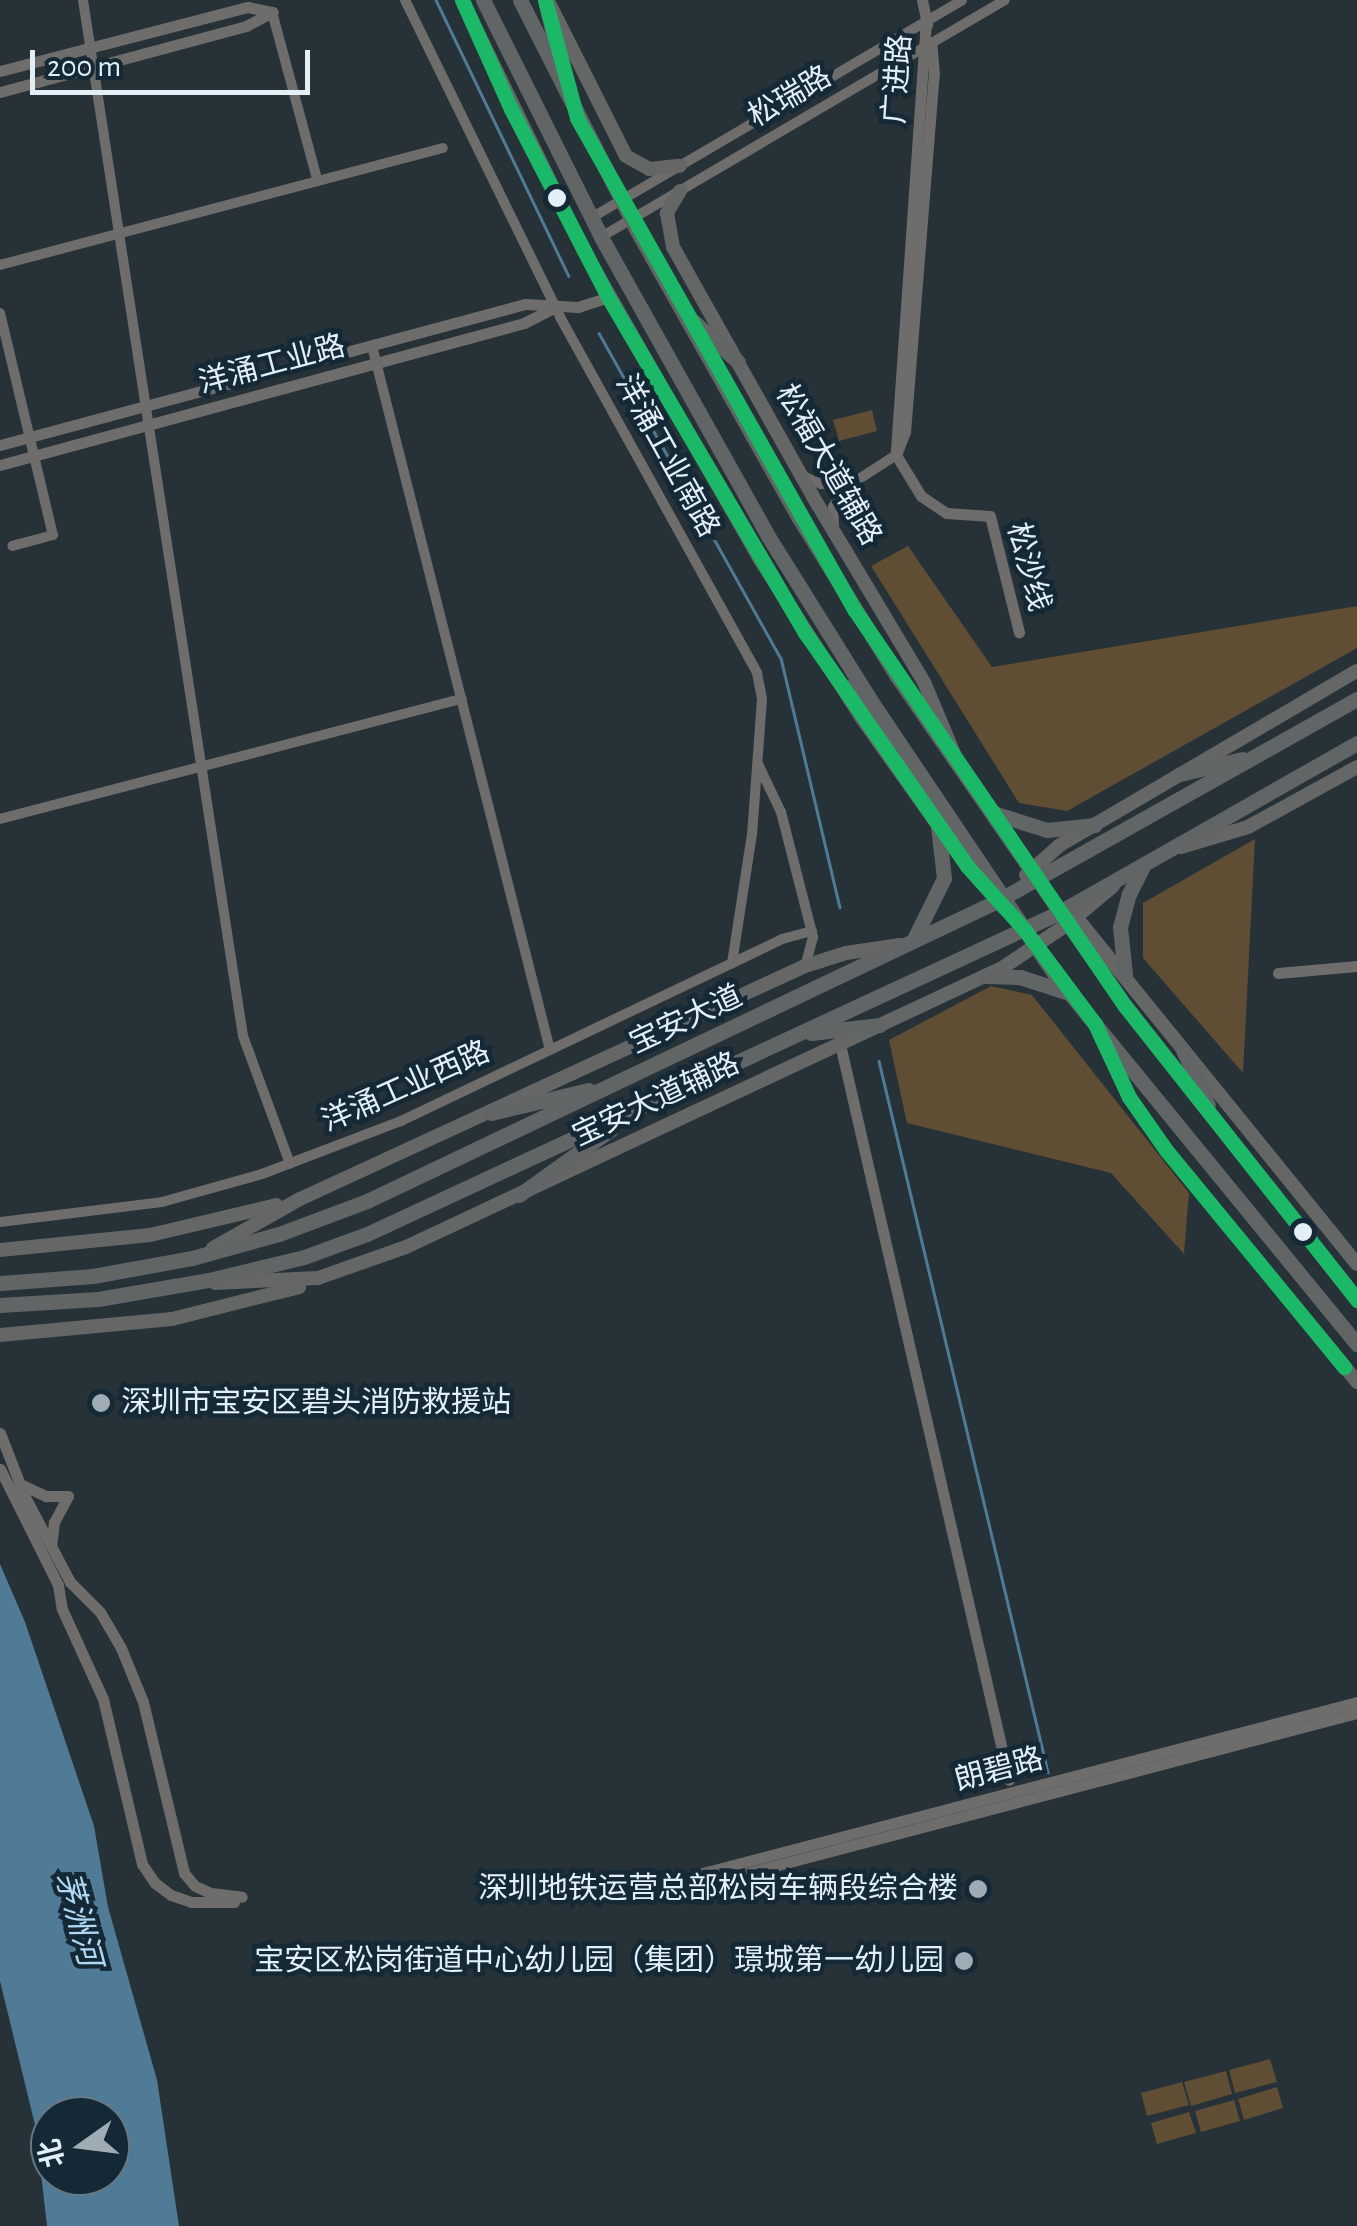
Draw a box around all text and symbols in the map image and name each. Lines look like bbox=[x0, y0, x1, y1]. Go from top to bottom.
scale bar bbox=[35, 30, 315, 92]
street label: 广进路 bbox=[877, 33, 919, 125]
text: 200 m bbox=[47, 52, 121, 82]
street label: 松瑞路 bbox=[742, 59, 838, 135]
unlabelled marker bbox=[547, 188, 567, 208]
street label: 洋涌工业路 bbox=[195, 328, 349, 402]
street label: 洋涌工业南路 bbox=[608, 369, 726, 543]
street label: 松福大道辅路 bbox=[767, 378, 889, 552]
street label: 松沙线 bbox=[999, 519, 1057, 615]
street label: 宝安大道 bbox=[624, 978, 748, 1062]
street label: 洋涌工业西路 bbox=[316, 1034, 496, 1140]
street label: 宝安大道辅路 bbox=[567, 1046, 745, 1154]
unlabelled marker bbox=[1293, 1222, 1313, 1242]
place label: 深圳市宝安区碧头消防救援站 bbox=[121, 1385, 511, 1421]
marker: 深圳市宝安区碧头消防救援站 bbox=[90, 1392, 112, 1414]
street label: 朗碧路 bbox=[951, 1741, 1047, 1799]
water label: 茅洲河 bbox=[47, 1868, 109, 1970]
place label: 深圳地铁运营总部松岗车辆段综合楼 bbox=[478, 1871, 958, 1907]
marker: 深圳地铁运营总部松岗车辆段综合楼 bbox=[967, 1878, 989, 1900]
place label: 宝安区松岗街道中心幼儿园（集团）璟城第一幼儿园 bbox=[254, 1943, 944, 1979]
marker: 宝安区松岗街道中心幼儿园（集团）璟城第一幼儿园 bbox=[953, 1950, 975, 1972]
north arrow bbox=[30, 2096, 130, 2196]
text: 北 bbox=[36, 2136, 70, 2170]

